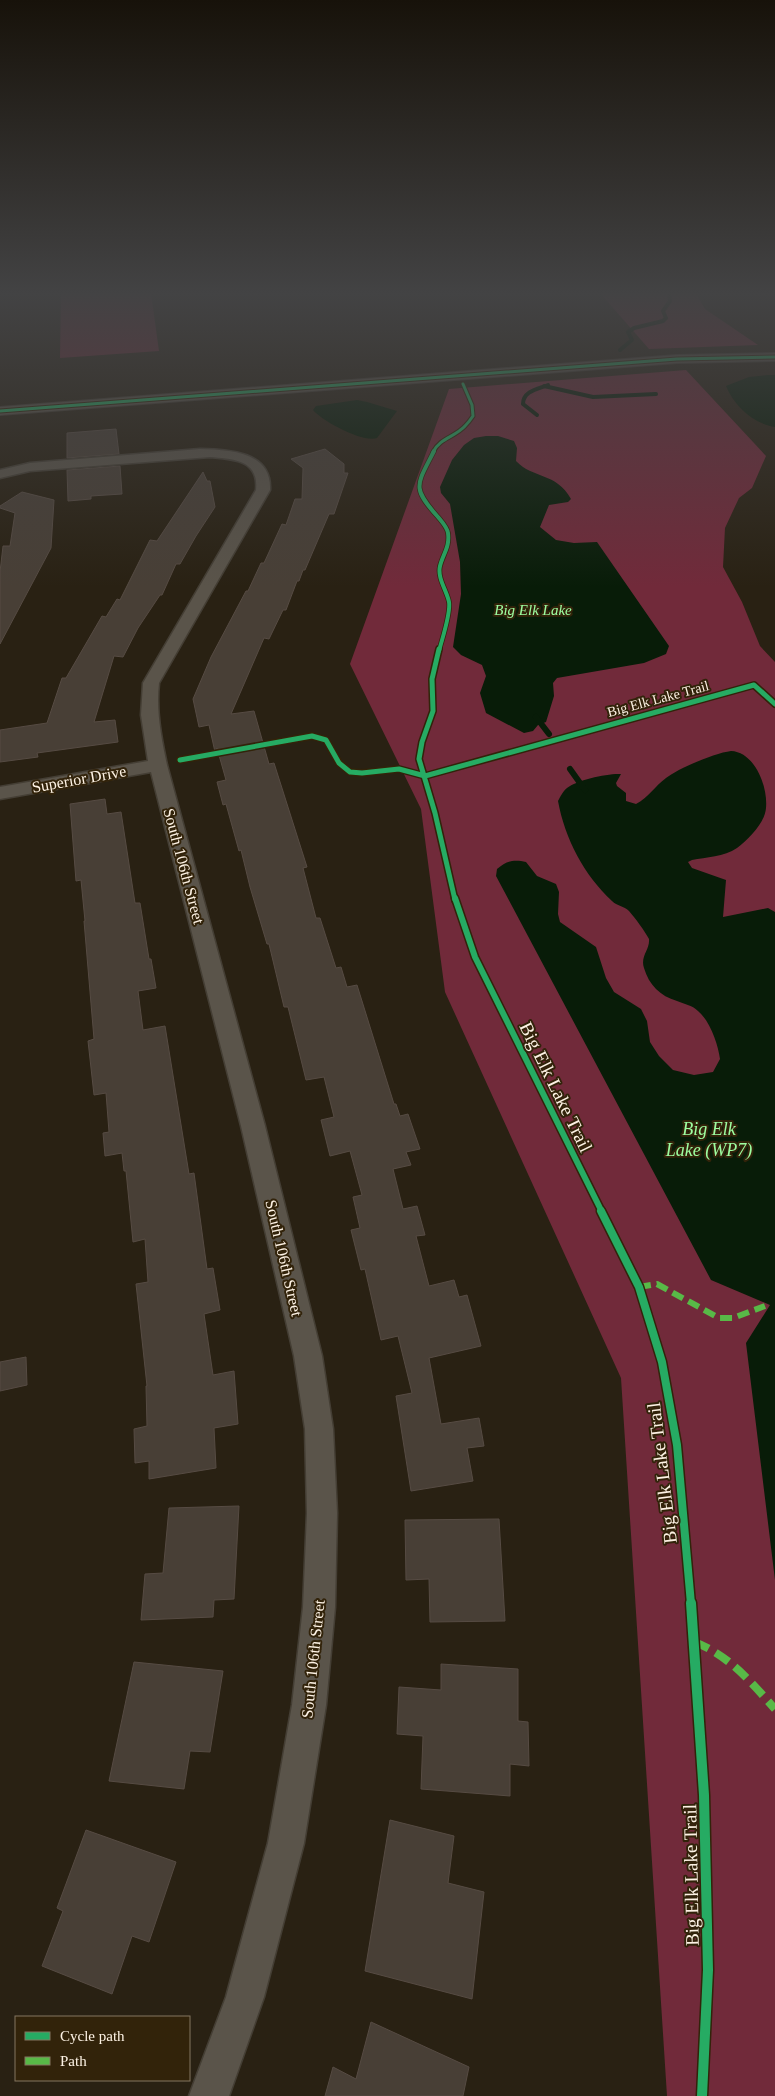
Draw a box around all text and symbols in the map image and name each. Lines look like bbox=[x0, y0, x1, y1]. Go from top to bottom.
water label: Big Elk Lake bbox=[494, 602, 572, 618]
street label: Big Elk Lake Trail bbox=[606, 678, 711, 720]
street label: Superior Drive bbox=[30, 762, 128, 797]
street label: South 106th Street bbox=[160, 806, 208, 926]
street label: Big Elk Lake Trail bbox=[515, 1019, 597, 1155]
water label: Big Elk Lake (WP7) bbox=[665, 1119, 752, 1161]
street label: South 106th Street bbox=[262, 1198, 306, 1318]
street label: Big Elk Lake Trail bbox=[643, 1401, 681, 1545]
street label: South 106th Street bbox=[298, 1598, 328, 1719]
street label: Big Elk Lake Trail bbox=[679, 1804, 703, 1946]
legend bbox=[15, 2016, 190, 2081]
text: Cycle path bbox=[60, 2028, 125, 2044]
text: Path bbox=[60, 2053, 87, 2069]

